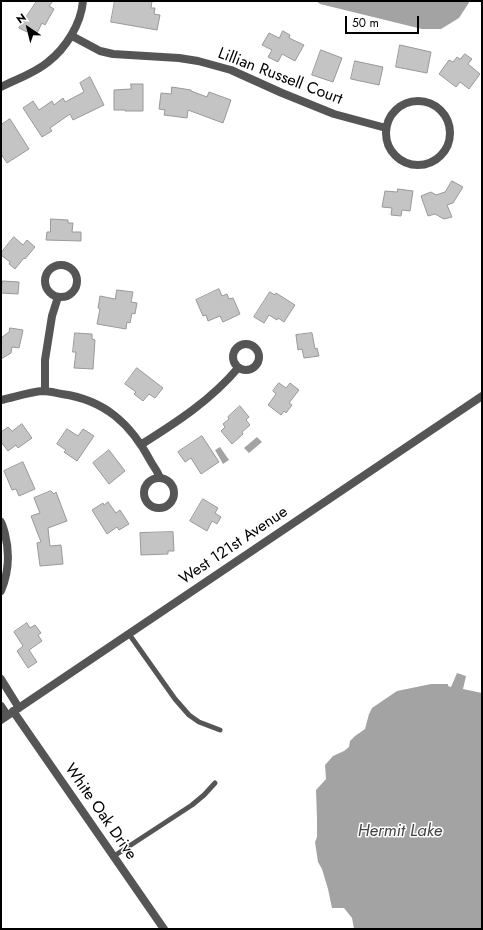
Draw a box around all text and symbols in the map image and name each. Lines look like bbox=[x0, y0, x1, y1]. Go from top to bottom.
north arrow bbox=[8, 8, 48, 48]
scale bar bbox=[347, 8, 421, 34]
text: N bbox=[13, 9, 29, 27]
text: 50 m bbox=[352, 14, 379, 32]
street label: Lillian Russell Court bbox=[215, 44, 345, 110]
street label: West 121st Avenue bbox=[176, 503, 292, 589]
street label: White Oak Drive bbox=[60, 760, 140, 864]
water label: Hermit Lake bbox=[358, 822, 442, 842]

